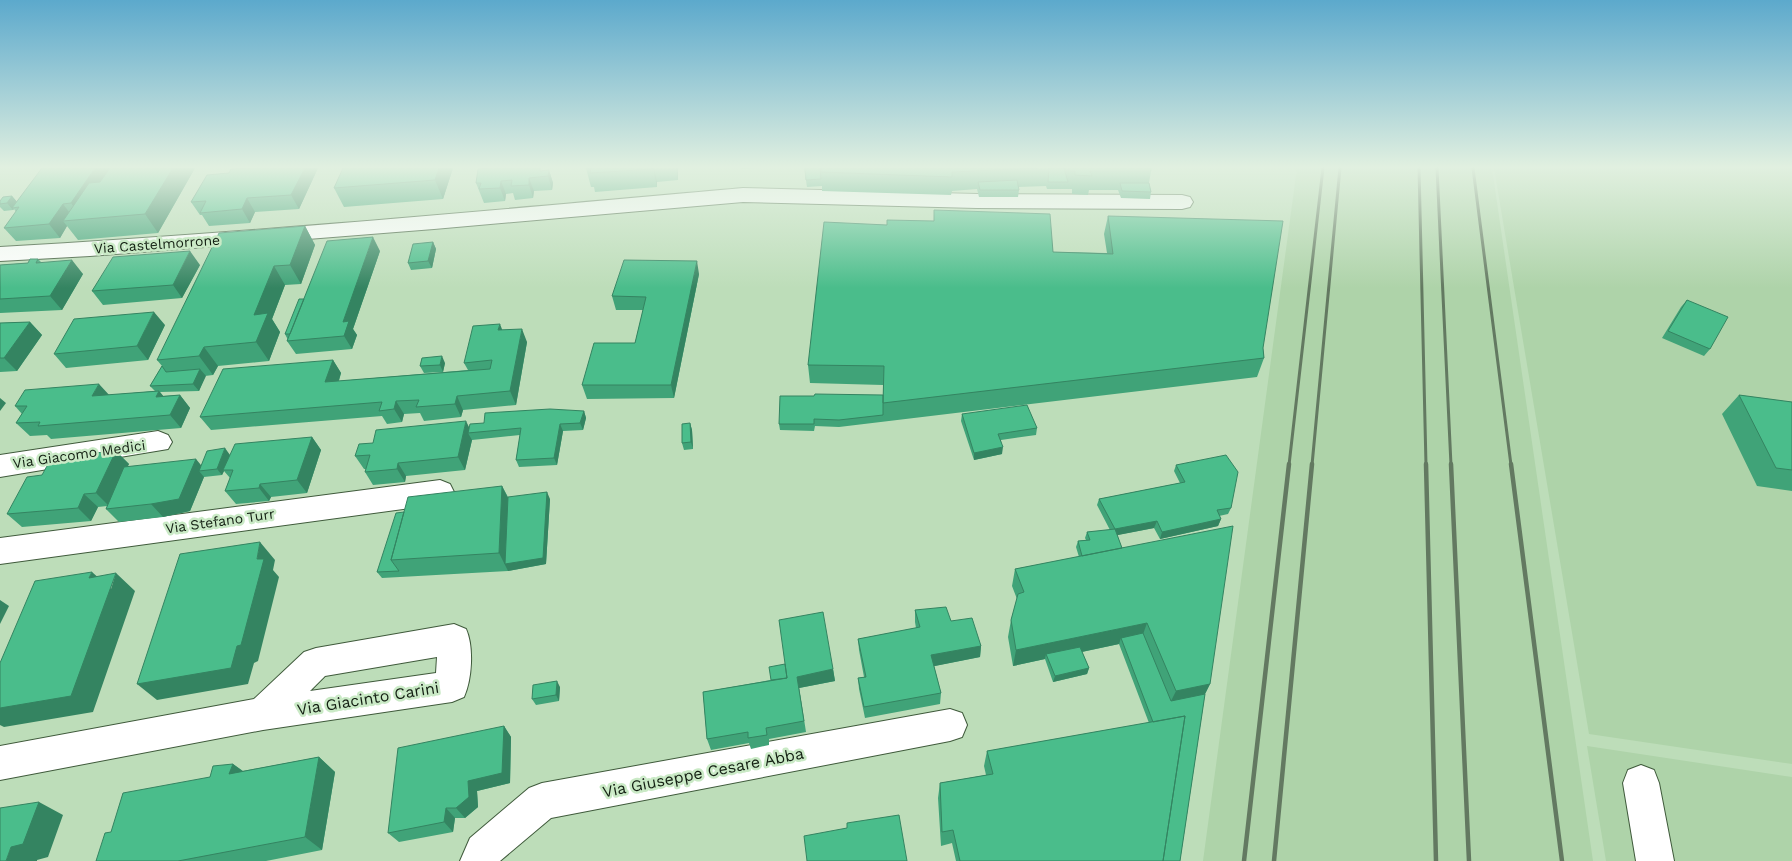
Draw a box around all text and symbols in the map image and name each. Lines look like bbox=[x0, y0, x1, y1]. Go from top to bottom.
street label: Via Castelmorrone bbox=[93, 232, 221, 256]
street label: Via Giacomo Medici bbox=[12, 437, 146, 471]
street label: Via Stefano Turr bbox=[164, 505, 276, 537]
street label: Via Giacinto Carini bbox=[296, 678, 440, 719]
street label: Via Giuseppe Cesare Abba bbox=[601, 744, 805, 801]

